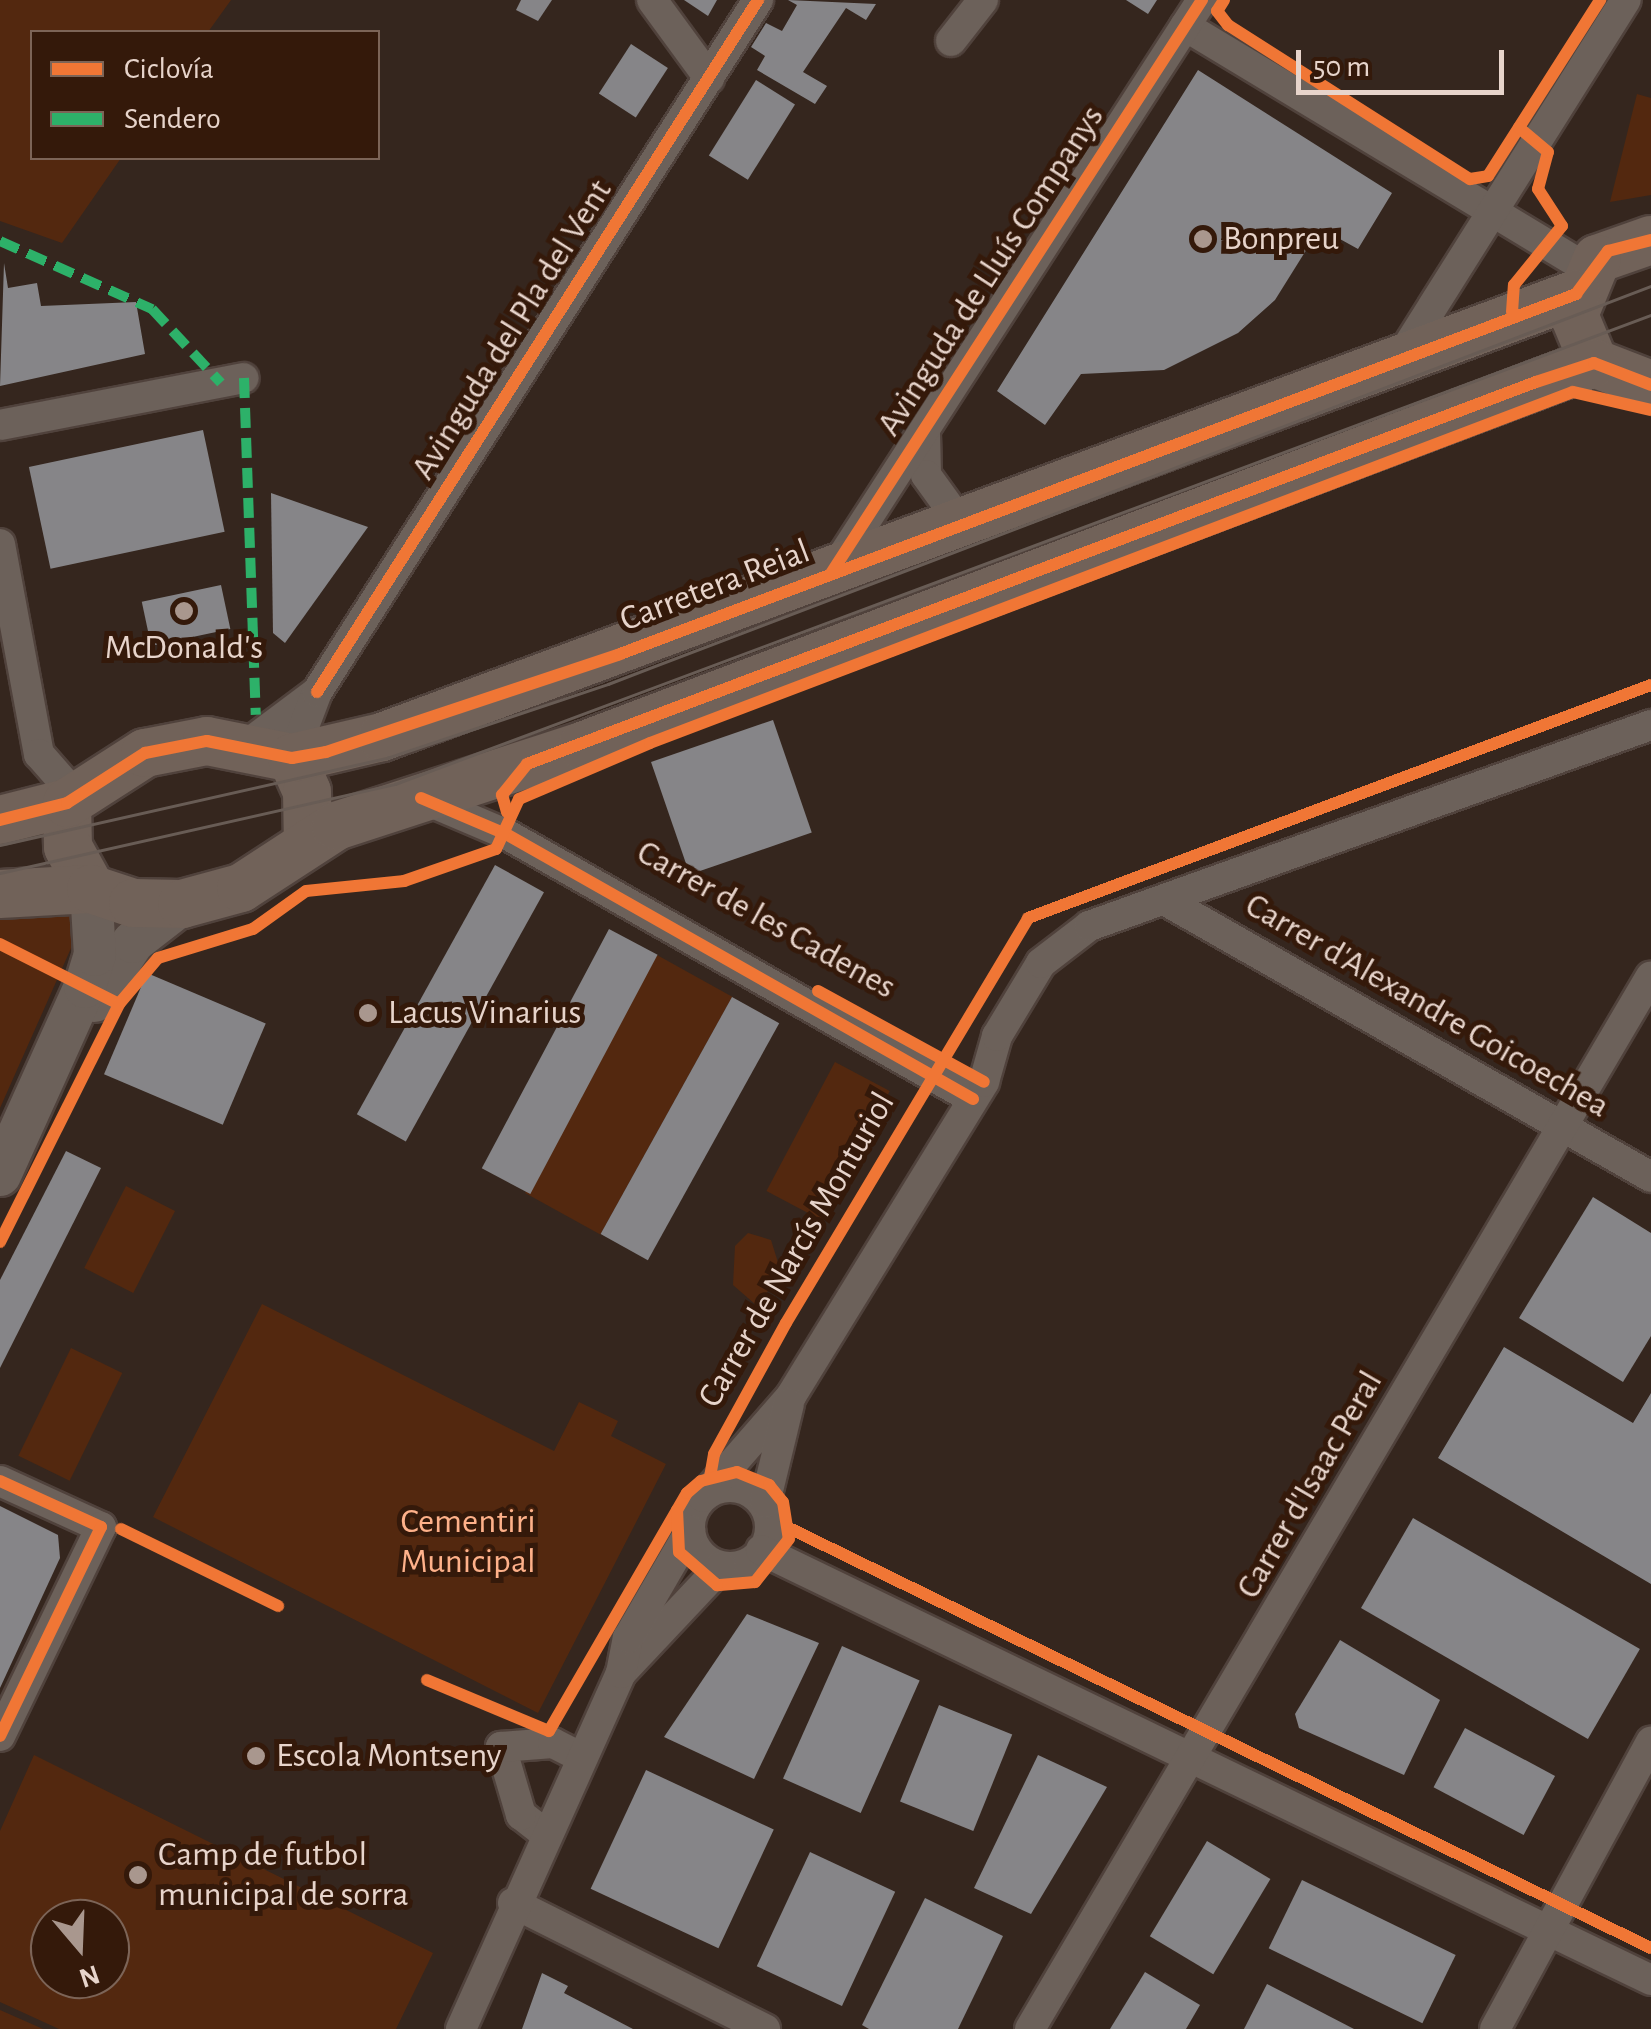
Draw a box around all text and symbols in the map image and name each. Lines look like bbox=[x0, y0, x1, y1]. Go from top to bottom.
legend bbox=[30, 30, 380, 160]
scale bar bbox=[1301, 30, 1508, 92]
text: 50 m bbox=[1313, 52, 1370, 82]
text: Ciclovía bbox=[124, 54, 214, 84]
street label: Avinguda de Lluís Companys bbox=[868, 98, 1114, 444]
text: Sendero bbox=[124, 104, 221, 134]
street label: Avinguda del Pla del Vent bbox=[403, 172, 621, 488]
place label: Bonpreu bbox=[1223, 218, 1339, 260]
marker: Bonpreu bbox=[1192, 228, 1214, 250]
street label: Carretera Reial bbox=[614, 531, 816, 641]
marker: McDonald's bbox=[173, 600, 195, 622]
place label: McDonald's bbox=[105, 627, 263, 669]
street label: Carrer de les Cadenes bbox=[629, 832, 903, 1008]
street label: Carrer d'Alexandre Goicoechea bbox=[1238, 885, 1616, 1127]
place label: Lacus Vinarius bbox=[388, 992, 581, 1034]
marker: Lacus Vinarius bbox=[357, 1002, 379, 1024]
street label: Carrer de Narcís Monturiol bbox=[690, 1085, 904, 1415]
street label: Carrer d'Isaac Peral bbox=[1228, 1364, 1392, 1606]
park label: Cementiri Municipal bbox=[400, 1501, 536, 1583]
place label: Escola Montseny bbox=[276, 1735, 501, 1777]
marker: Escola Montseny bbox=[245, 1745, 267, 1767]
place label: Camp de futbol municipal de sorra bbox=[158, 1834, 409, 1916]
marker: Camp de futbol municipal de sorra bbox=[127, 1864, 149, 1886]
north arrow bbox=[30, 1899, 130, 1999]
text: N bbox=[75, 1959, 103, 1992]

